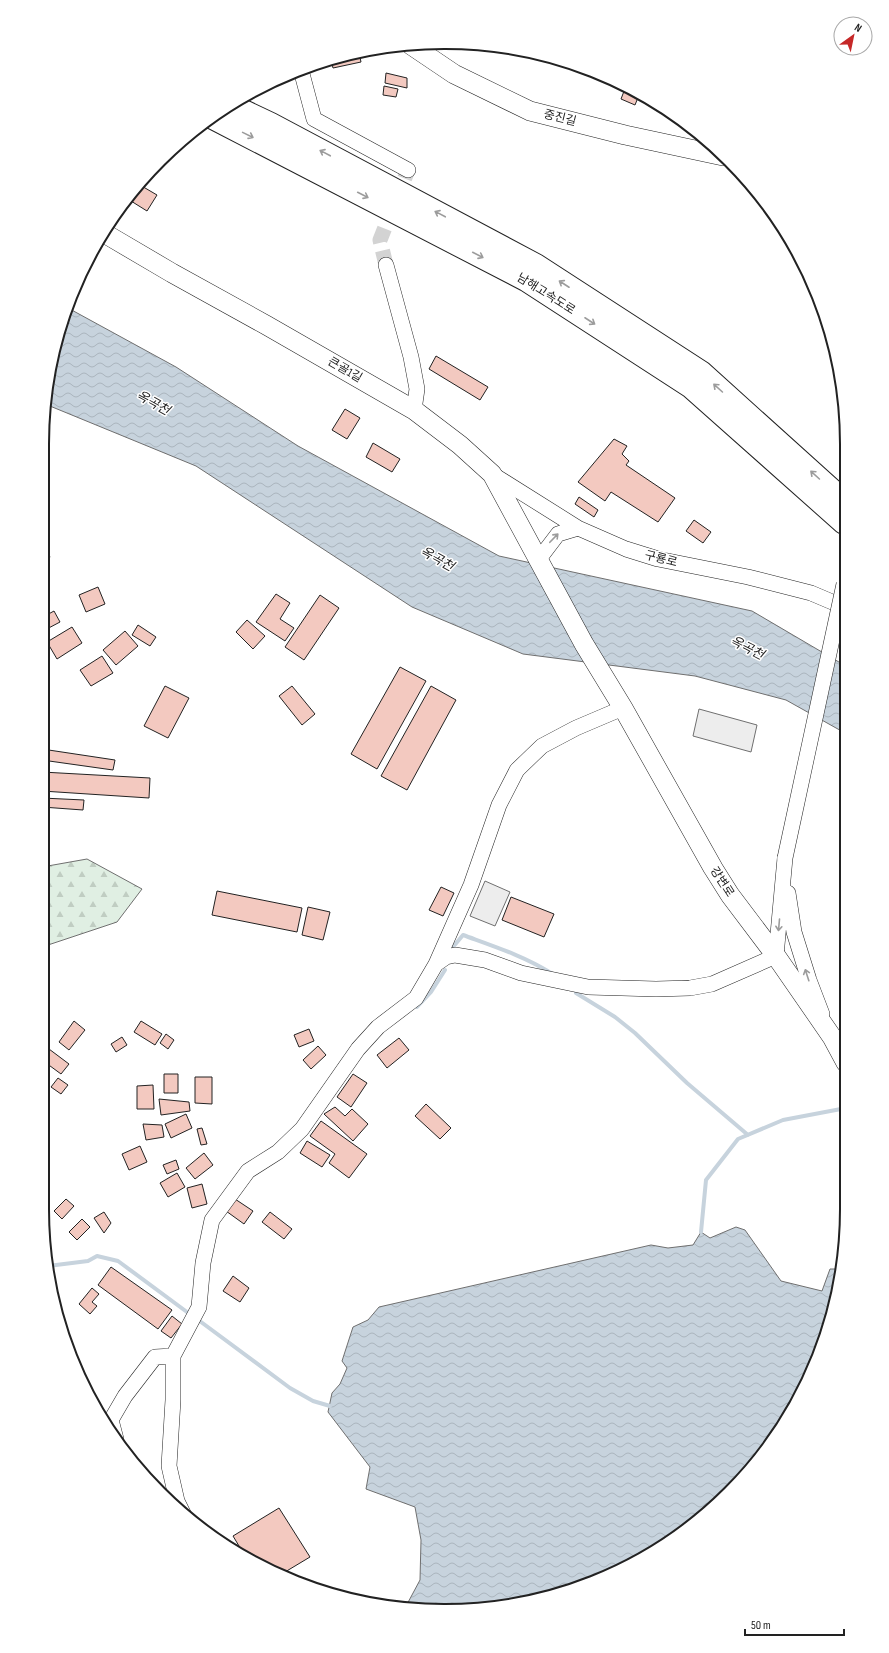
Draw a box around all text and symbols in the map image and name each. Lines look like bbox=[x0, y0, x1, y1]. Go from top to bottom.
north arrow bbox=[833, 16, 873, 56]
text: N bbox=[852, 21, 864, 35]
street label: 중진길 bbox=[542, 107, 578, 129]
one-way arrow bbox=[241, 132, 253, 139]
one-way arrow bbox=[319, 149, 331, 156]
one-way arrow bbox=[357, 192, 369, 199]
one-way arrow bbox=[434, 210, 446, 217]
one-way arrow bbox=[472, 252, 484, 259]
street label: 남해고속도로 bbox=[514, 270, 578, 318]
one-way arrow bbox=[558, 279, 570, 287]
one-way arrow bbox=[584, 317, 595, 325]
street label: 큰골1길 bbox=[325, 354, 365, 386]
one-way arrow bbox=[713, 383, 723, 392]
water label: 옥곡천 bbox=[133, 387, 173, 419]
one-way arrow bbox=[810, 470, 820, 479]
one-way arrow bbox=[550, 533, 559, 543]
water label: 옥곡천 bbox=[417, 543, 457, 575]
street label: 구룡로 bbox=[643, 548, 679, 570]
water label: 옥곡천 bbox=[727, 633, 768, 664]
street label: 강변로 bbox=[707, 864, 737, 900]
one-way arrow bbox=[775, 918, 783, 931]
one-way arrow bbox=[803, 969, 810, 982]
scale bar bbox=[745, 1611, 844, 1637]
text: 50 m bbox=[751, 1618, 771, 1633]

